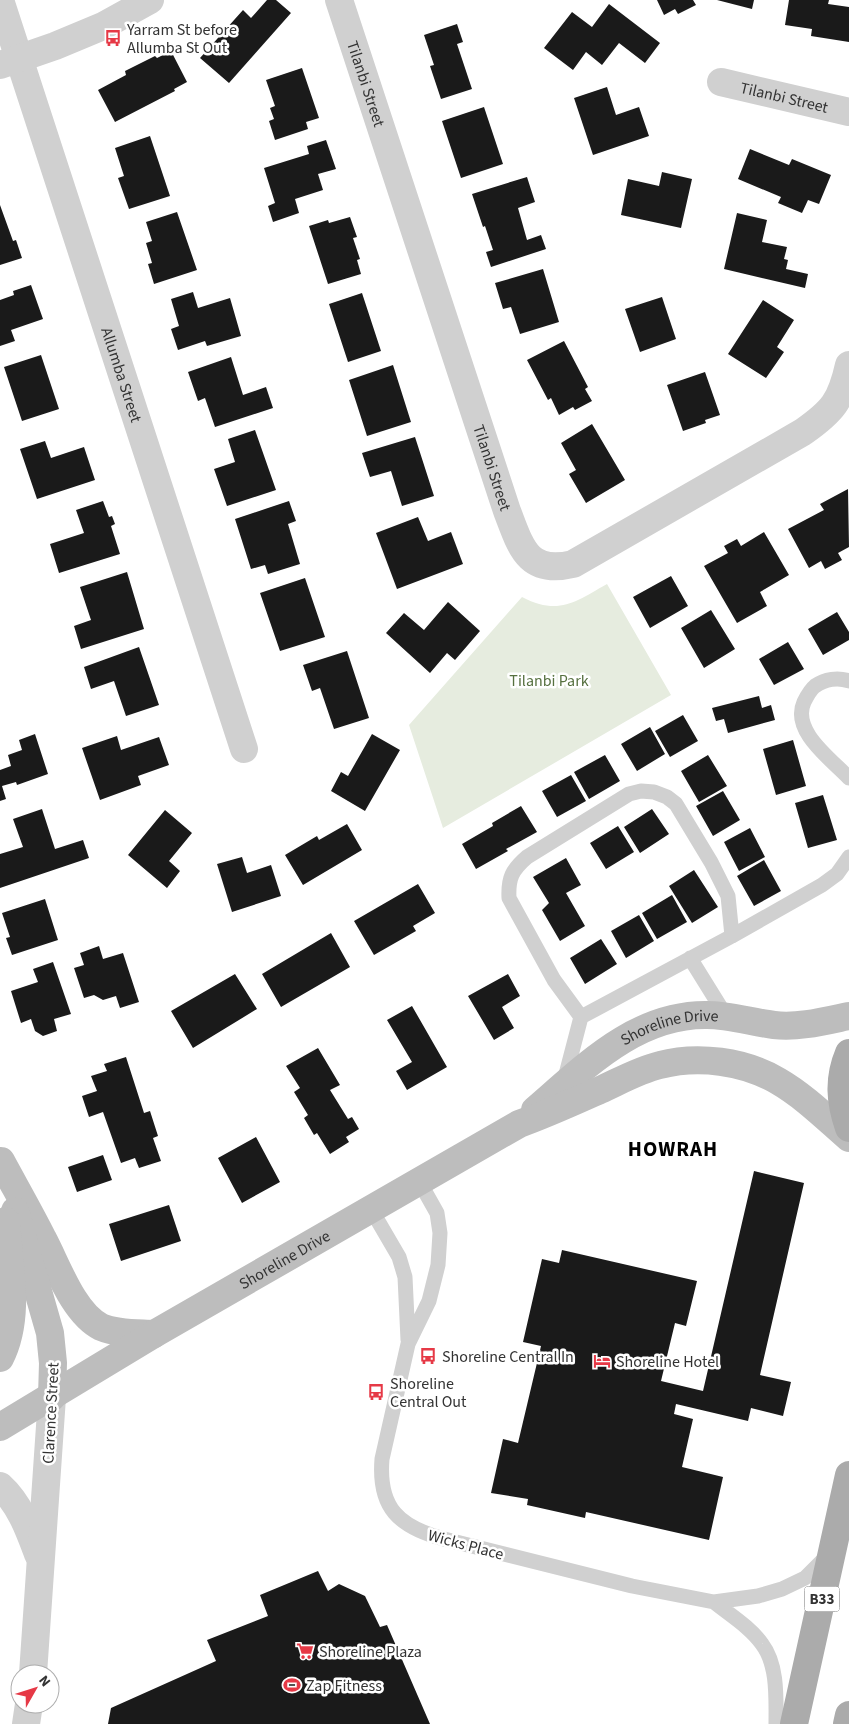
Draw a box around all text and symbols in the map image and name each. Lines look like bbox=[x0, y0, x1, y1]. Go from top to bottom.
place label: Yarram St before Allumba St Out bbox=[126, 19, 237, 59]
bus stop icon: Yarram St before Allumba St Out bbox=[103, 28, 123, 48]
street label: Tilanbi Street bbox=[341, 38, 390, 130]
street label: Tilanbi Street bbox=[738, 77, 831, 119]
street label: Allumba Street bbox=[95, 324, 147, 426]
street label: Tilanbi Street bbox=[467, 422, 516, 514]
park label: Tilanbi Park bbox=[509, 670, 589, 692]
street label: Shoreline Drive bbox=[617, 1005, 719, 1051]
district label: HOWRAH bbox=[628, 1134, 718, 1164]
street label: Shoreline Drive bbox=[235, 1225, 334, 1295]
bus stop icon: Shoreline Central In bbox=[418, 1346, 438, 1366]
place label: Shoreline Central In bbox=[442, 1346, 574, 1368]
hotel icon: Shoreline Hotel bbox=[592, 1351, 612, 1371]
place label: Shoreline Hotel bbox=[616, 1351, 719, 1373]
street label: Clarence Street bbox=[37, 1361, 65, 1464]
place label: Shoreline Central Out bbox=[390, 1373, 467, 1413]
bus stop icon: Shoreline Central Out bbox=[366, 1382, 386, 1402]
street label: Wicks Place bbox=[425, 1524, 506, 1566]
road number: B33 bbox=[804, 1586, 840, 1612]
supermarket icon: Shoreline Plaza bbox=[295, 1641, 315, 1661]
place label: Shoreline Plaza bbox=[319, 1641, 422, 1663]
north arrow bbox=[10, 1664, 60, 1714]
text: N bbox=[34, 1672, 55, 1691]
sports icon: Zap Fitness bbox=[282, 1675, 302, 1695]
place label: Zap Fitness bbox=[306, 1675, 382, 1697]

